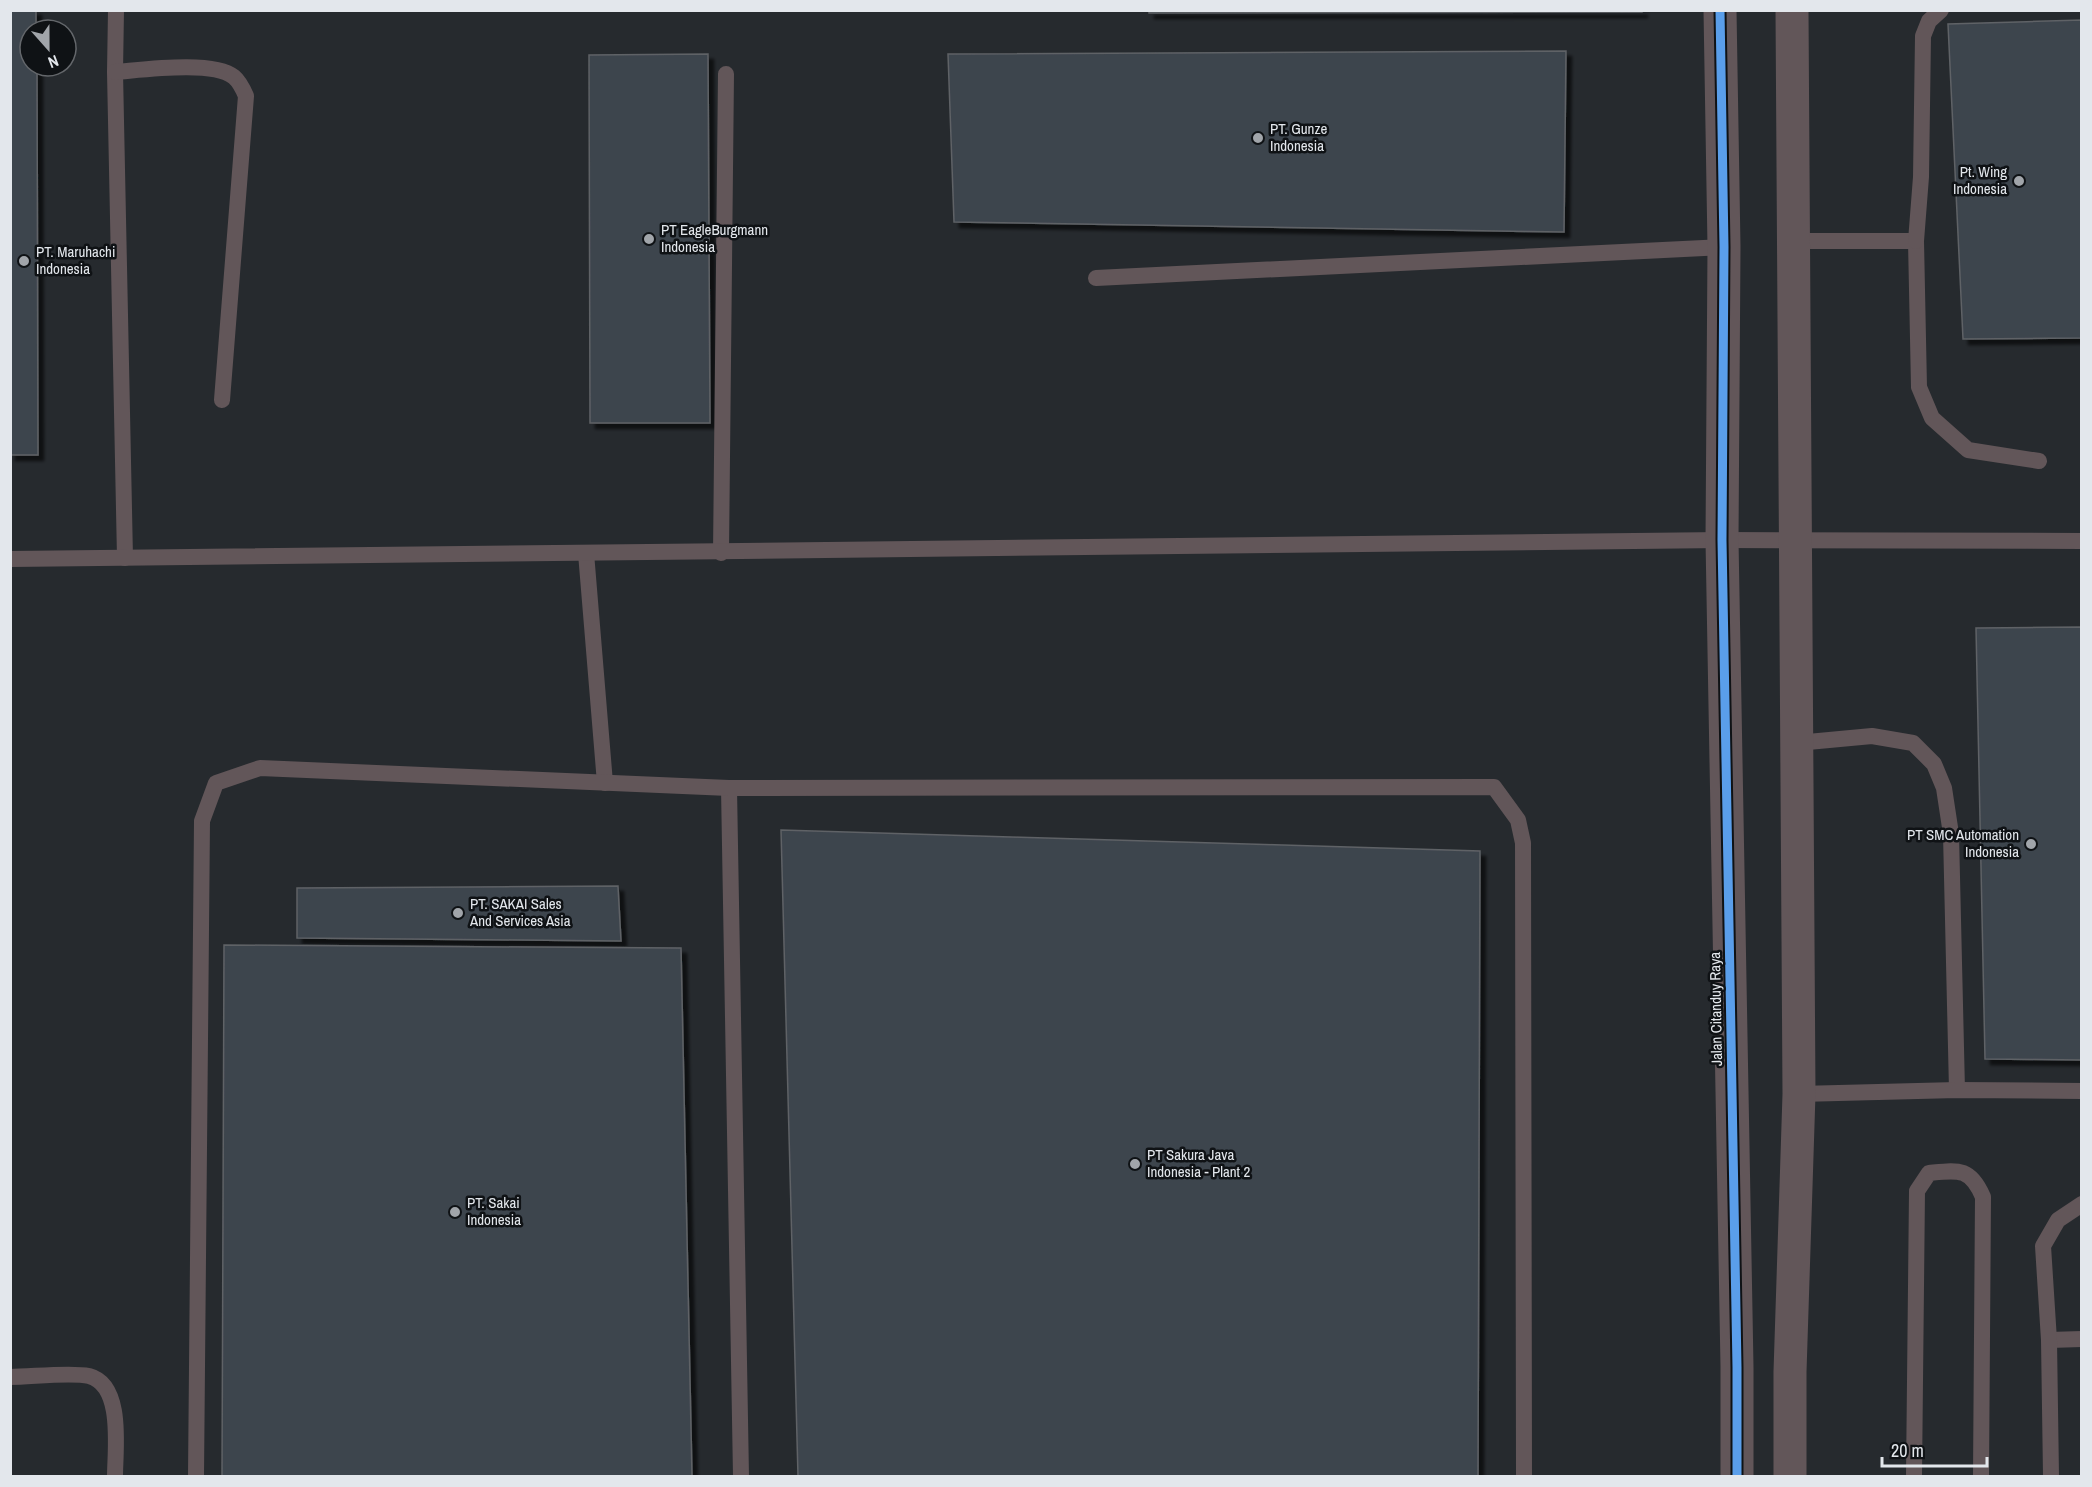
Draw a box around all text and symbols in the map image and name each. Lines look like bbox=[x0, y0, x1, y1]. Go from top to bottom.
north arrow bbox=[18, 18, 78, 78]
text: N bbox=[45, 50, 62, 74]
place label: PT. Gunze Indonesia bbox=[1270, 118, 1328, 156]
marker: PT. Gunze Indonesia bbox=[1251, 131, 1265, 145]
place label: Pt. Wing Indonesia bbox=[1953, 161, 2007, 199]
marker: Pt. Wing Indonesia bbox=[2012, 174, 2026, 188]
place label: PT EagleBurgmann Indonesia bbox=[661, 219, 768, 257]
marker: PT EagleBurgmann Indonesia bbox=[642, 232, 656, 246]
place label: PT. Maruhachi Indonesia bbox=[36, 241, 115, 279]
marker: PT. Maruhachi Indonesia bbox=[17, 254, 31, 268]
place label: PT SMC Automation Indonesia bbox=[1907, 824, 2019, 862]
marker: PT SMC Automation Indonesia bbox=[2024, 837, 2038, 851]
place label: PT. SAKAI Sales And Services Asia bbox=[469, 893, 571, 931]
marker: PT. SAKAI Sales And Services Asia bbox=[451, 906, 465, 920]
street label: Jalan Citanduy Raya bbox=[1704, 952, 1727, 1066]
place label: PT Sakura Java Indonesia - Plant 2 bbox=[1147, 1144, 1250, 1182]
marker: PT Sakura Java Indonesia - Plant 2 bbox=[1128, 1157, 1142, 1171]
place label: PT. Sakai Indonesia bbox=[467, 1192, 521, 1230]
marker: PT. Sakai Indonesia bbox=[448, 1205, 462, 1219]
scale bar bbox=[1882, 1430, 1987, 1468]
text: 20 m bbox=[1891, 1438, 1924, 1463]

